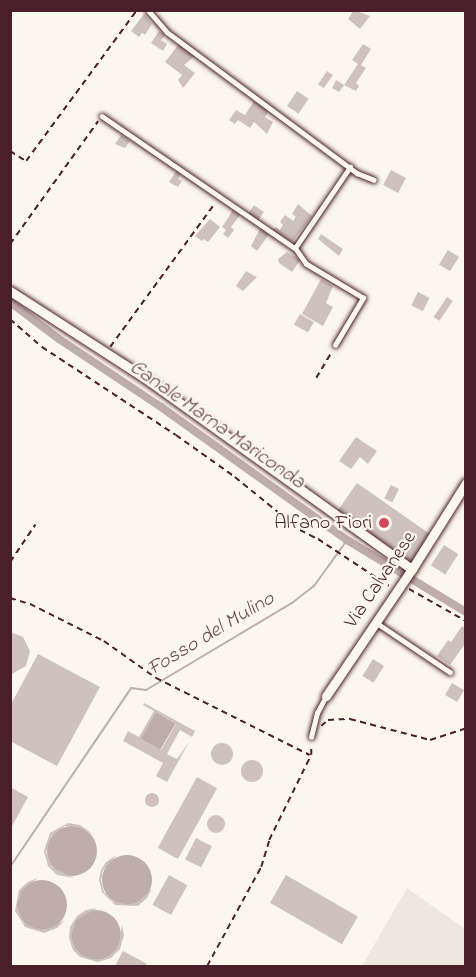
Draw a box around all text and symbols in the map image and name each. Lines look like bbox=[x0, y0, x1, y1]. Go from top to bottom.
water label: Canale Marna Mariconda bbox=[124, 355, 310, 495]
place label: Alfano Fiori bbox=[274, 511, 372, 535]
marker: Alfano Fiori bbox=[377, 516, 391, 530]
street label: Via Calvanese bbox=[340, 527, 422, 633]
water label: Fosso del Mulino bbox=[143, 586, 279, 682]

